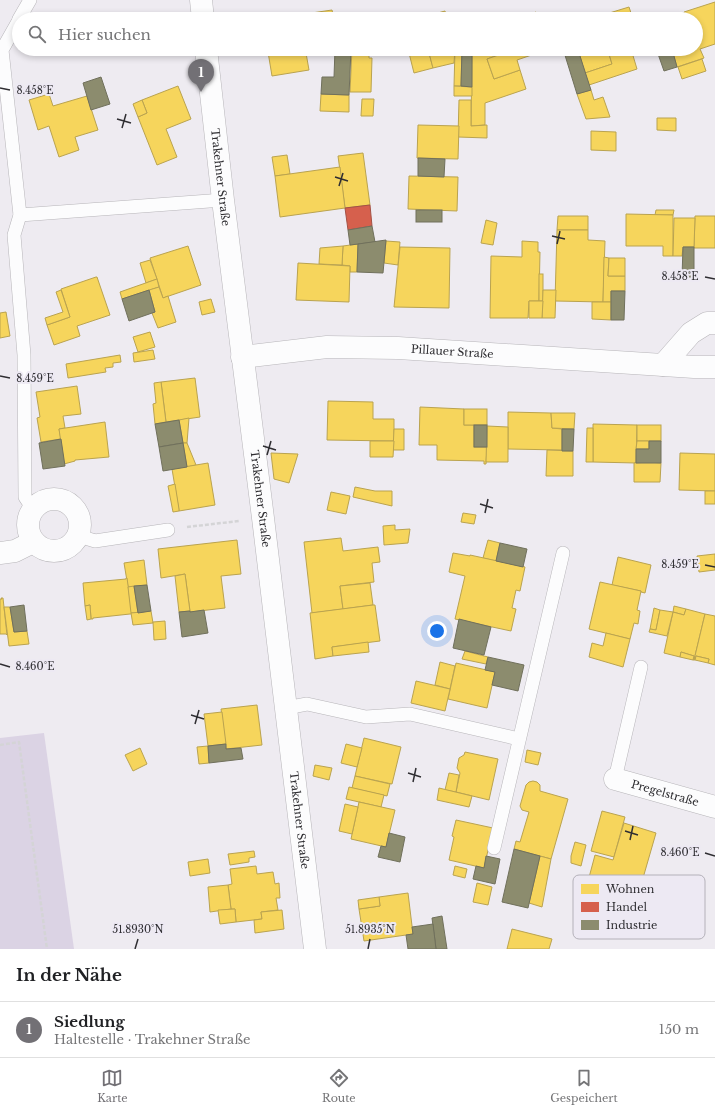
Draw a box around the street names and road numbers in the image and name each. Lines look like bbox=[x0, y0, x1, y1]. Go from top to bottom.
street label: Trakehner Straße bbox=[208, 128, 233, 227]
street label: Pillauer Straße bbox=[411, 342, 494, 361]
street label: Trakehner Straße bbox=[248, 449, 273, 548]
street label: Trakehner Straße bbox=[287, 771, 312, 870]
street label: Pregelstraße bbox=[630, 777, 701, 809]

